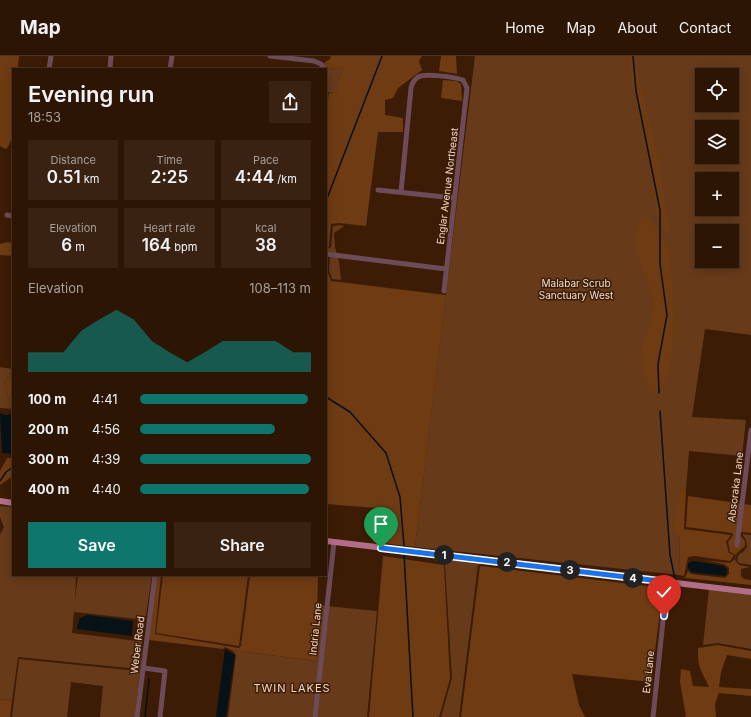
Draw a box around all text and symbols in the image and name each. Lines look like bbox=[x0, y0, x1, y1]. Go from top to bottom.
text: Map bbox=[20, 16, 61, 39]
text: Home bbox=[505, 19, 544, 36]
text: Map bbox=[566, 19, 596, 36]
text: About bbox=[618, 19, 657, 36]
text: Contact bbox=[679, 19, 731, 36]
map controls bbox=[695, 68, 739, 268]
button: locate bbox=[695, 68, 739, 112]
text: Evening run bbox=[28, 81, 154, 107]
button: share bbox=[269, 81, 311, 123]
text: 18:53 bbox=[28, 109, 61, 125]
button: layers bbox=[695, 120, 739, 164]
street label: Englar Avenue Northeast bbox=[434, 126, 460, 245]
text: Distance bbox=[50, 153, 96, 167]
text: Time bbox=[157, 153, 182, 167]
text: Pace bbox=[253, 153, 279, 167]
text: 0.51 bbox=[47, 167, 81, 187]
text: 2:25 bbox=[151, 167, 188, 187]
text: 4:44 bbox=[235, 167, 274, 187]
text: km bbox=[81, 172, 100, 186]
text: /km bbox=[274, 172, 297, 186]
button: + bbox=[695, 172, 739, 216]
text: Elevation bbox=[50, 221, 97, 235]
text: Heart rate bbox=[143, 221, 196, 235]
text: kcal bbox=[255, 221, 276, 235]
button: − bbox=[695, 224, 739, 268]
text: 6 bbox=[61, 235, 72, 255]
text: 164 bbox=[142, 235, 171, 255]
text: 38 bbox=[255, 235, 277, 255]
text: m bbox=[72, 240, 85, 254]
text: bpm bbox=[171, 240, 197, 254]
park label: Malabar Scrub Sanctuary West bbox=[539, 277, 614, 301]
text: Elevation bbox=[28, 280, 84, 296]
text: 108–113 m bbox=[249, 280, 311, 296]
text: 100 m bbox=[28, 391, 66, 407]
text: 4:41 bbox=[92, 391, 118, 407]
text: 200 m bbox=[28, 421, 69, 437]
text: 4:56 bbox=[92, 421, 120, 437]
text: 300 m bbox=[28, 451, 69, 467]
text: 4:39 bbox=[92, 451, 120, 467]
street label: Absoraka Lane bbox=[725, 451, 745, 523]
text: 400 m bbox=[28, 481, 69, 497]
text: 4:40 bbox=[92, 481, 121, 497]
pin bbox=[364, 507, 398, 548]
icon: arrive bbox=[370, 513, 392, 535]
button: Save bbox=[28, 522, 166, 568]
button: Share bbox=[174, 522, 311, 568]
pin: 1 bbox=[434, 545, 454, 565]
text: 1 bbox=[442, 548, 446, 562]
pin: 2 bbox=[497, 552, 517, 572]
text: 2 bbox=[504, 555, 510, 569]
pin: 3 bbox=[560, 560, 580, 580]
text: 3 bbox=[566, 563, 574, 577]
pin: 4 bbox=[623, 568, 643, 588]
text: 4 bbox=[629, 571, 637, 585]
pin bbox=[647, 575, 681, 616]
icon: check bbox=[653, 581, 675, 603]
street label: Indria Lane bbox=[306, 602, 324, 656]
street label: Weber Road bbox=[128, 616, 146, 674]
street label: Eva Lane bbox=[640, 650, 656, 694]
district label: TWIN LAKES bbox=[253, 681, 331, 695]

